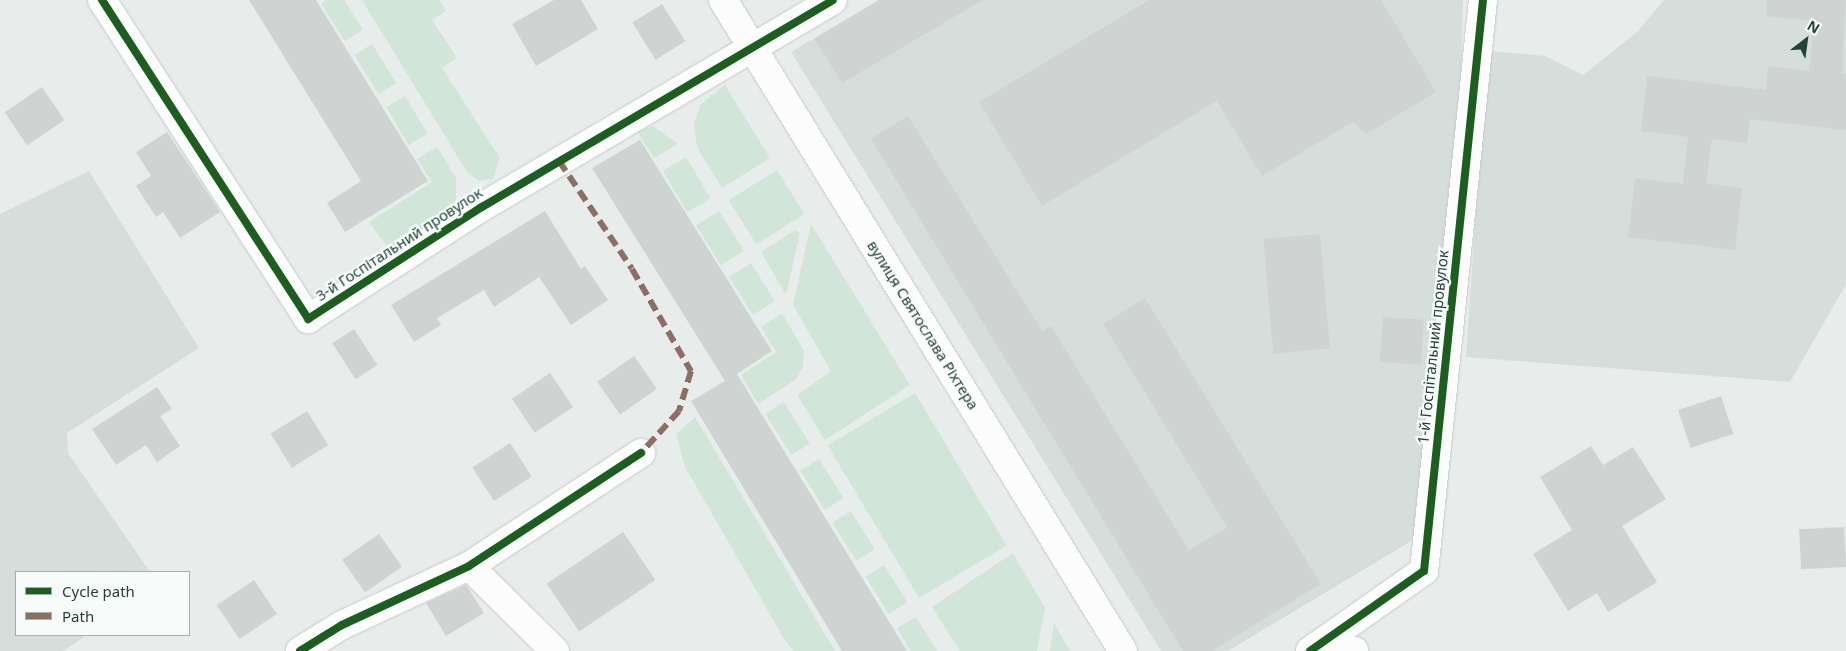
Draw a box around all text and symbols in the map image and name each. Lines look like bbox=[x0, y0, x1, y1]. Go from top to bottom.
north arrow bbox=[1781, 15, 1831, 65]
text: N bbox=[1804, 15, 1823, 38]
street label: 3-й Госпітальний провулок bbox=[312, 183, 486, 305]
street label: вулиця Святослава Ріхтера bbox=[863, 237, 983, 413]
street label: 1-й Госпітальний провулок bbox=[1414, 249, 1452, 445]
legend bbox=[15, 571, 190, 636]
text: Cycle path bbox=[62, 581, 135, 601]
text: Path bbox=[62, 606, 94, 626]

